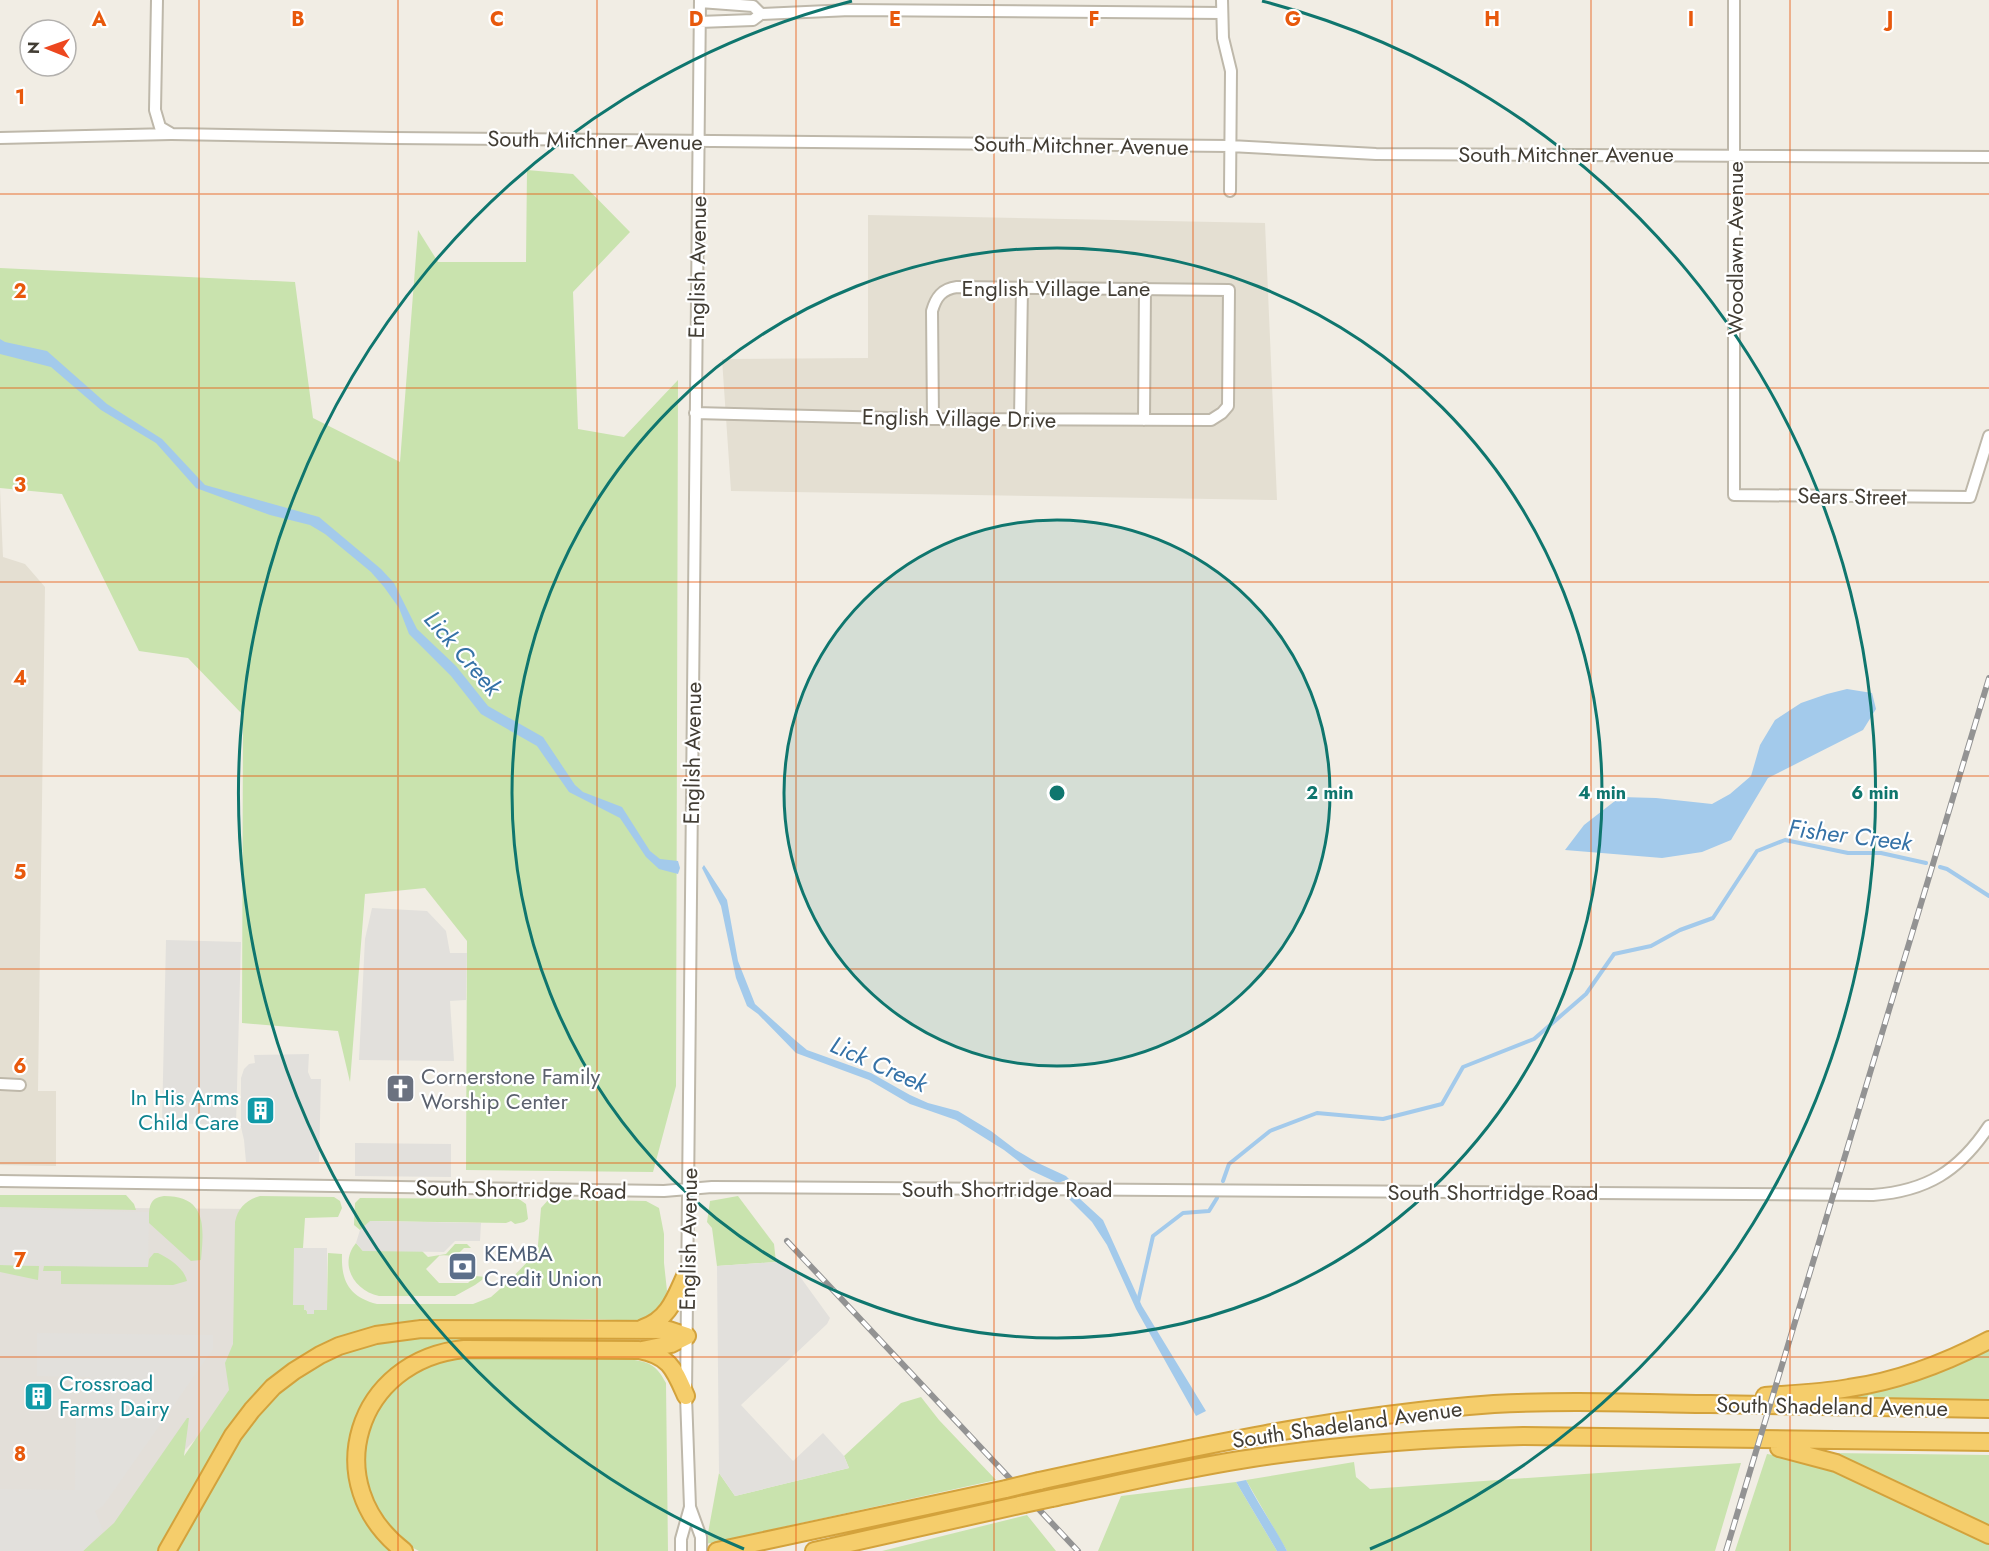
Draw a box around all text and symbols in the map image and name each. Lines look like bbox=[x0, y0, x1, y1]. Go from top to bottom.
text: A bbox=[91, 5, 107, 34]
text: B bbox=[291, 5, 305, 34]
text: C bbox=[490, 5, 504, 34]
text: D bbox=[689, 5, 703, 34]
text: E bbox=[889, 5, 901, 34]
text: F bbox=[1088, 5, 1100, 34]
text: G bbox=[1285, 5, 1301, 34]
text: H bbox=[1484, 5, 1500, 34]
text: I bbox=[1688, 5, 1694, 34]
text: J bbox=[1883, 5, 1893, 34]
north arrow bbox=[18, 18, 78, 78]
text: N bbox=[22, 41, 45, 54]
text: 1 bbox=[15, 83, 25, 112]
street label: South Mitchner Avenue bbox=[487, 122, 703, 158]
street label: South Mitchner Avenue bbox=[973, 127, 1189, 163]
street label: South Mitchner Avenue bbox=[1458, 138, 1674, 170]
street label: Woodlawn Avenue bbox=[1719, 161, 1751, 335]
street label: English Avenue bbox=[680, 195, 714, 339]
street label: English Village Lane bbox=[962, 272, 1150, 304]
text: 2 bbox=[13, 277, 27, 306]
street label: English Village Drive bbox=[862, 400, 1056, 436]
text: 3 bbox=[14, 471, 26, 500]
street label: Sears Street bbox=[1797, 479, 1908, 513]
water label: Lick Creek bbox=[416, 603, 511, 705]
text: 4 bbox=[13, 664, 27, 693]
street label: English Avenue bbox=[675, 681, 709, 825]
text: 2 min bbox=[1306, 780, 1354, 806]
text: 4 min bbox=[1578, 780, 1626, 806]
text: 6 min bbox=[1851, 780, 1899, 806]
centre of rings bbox=[1047, 783, 1067, 803]
water label: Fisher Creek bbox=[1786, 810, 1916, 860]
text: 5 bbox=[14, 858, 27, 887]
water label: Lick Creek bbox=[825, 1027, 935, 1102]
text: 6 bbox=[13, 1052, 27, 1081]
place label: Cornerstone Family Worship Center bbox=[421, 1060, 601, 1117]
church icon: Cornerstone Family Worship Center bbox=[384, 1073, 416, 1105]
place label: In His Arms Child Care bbox=[130, 1081, 239, 1138]
building icon: In His Arms Child Care bbox=[244, 1094, 276, 1126]
street label: English Avenue bbox=[671, 1167, 705, 1311]
street label: South Shortridge Road bbox=[415, 1171, 627, 1207]
street label: South Shortridge Road bbox=[901, 1173, 1113, 1205]
street label: South Shortridge Road bbox=[1387, 1176, 1599, 1208]
place label: KEMBA Credit Union bbox=[484, 1237, 602, 1294]
text: 7 bbox=[14, 1246, 27, 1275]
bank icon: KEMBA Credit Union bbox=[447, 1250, 479, 1282]
place label: Crossroad Farms Dairy bbox=[59, 1367, 170, 1424]
building icon: Crossroad Farms Dairy bbox=[22, 1380, 54, 1412]
street label: South Shadeland Avenue bbox=[1716, 1388, 1948, 1424]
street label: South Shadeland Avenue bbox=[1230, 1392, 1464, 1456]
text: 8 bbox=[14, 1440, 26, 1469]

